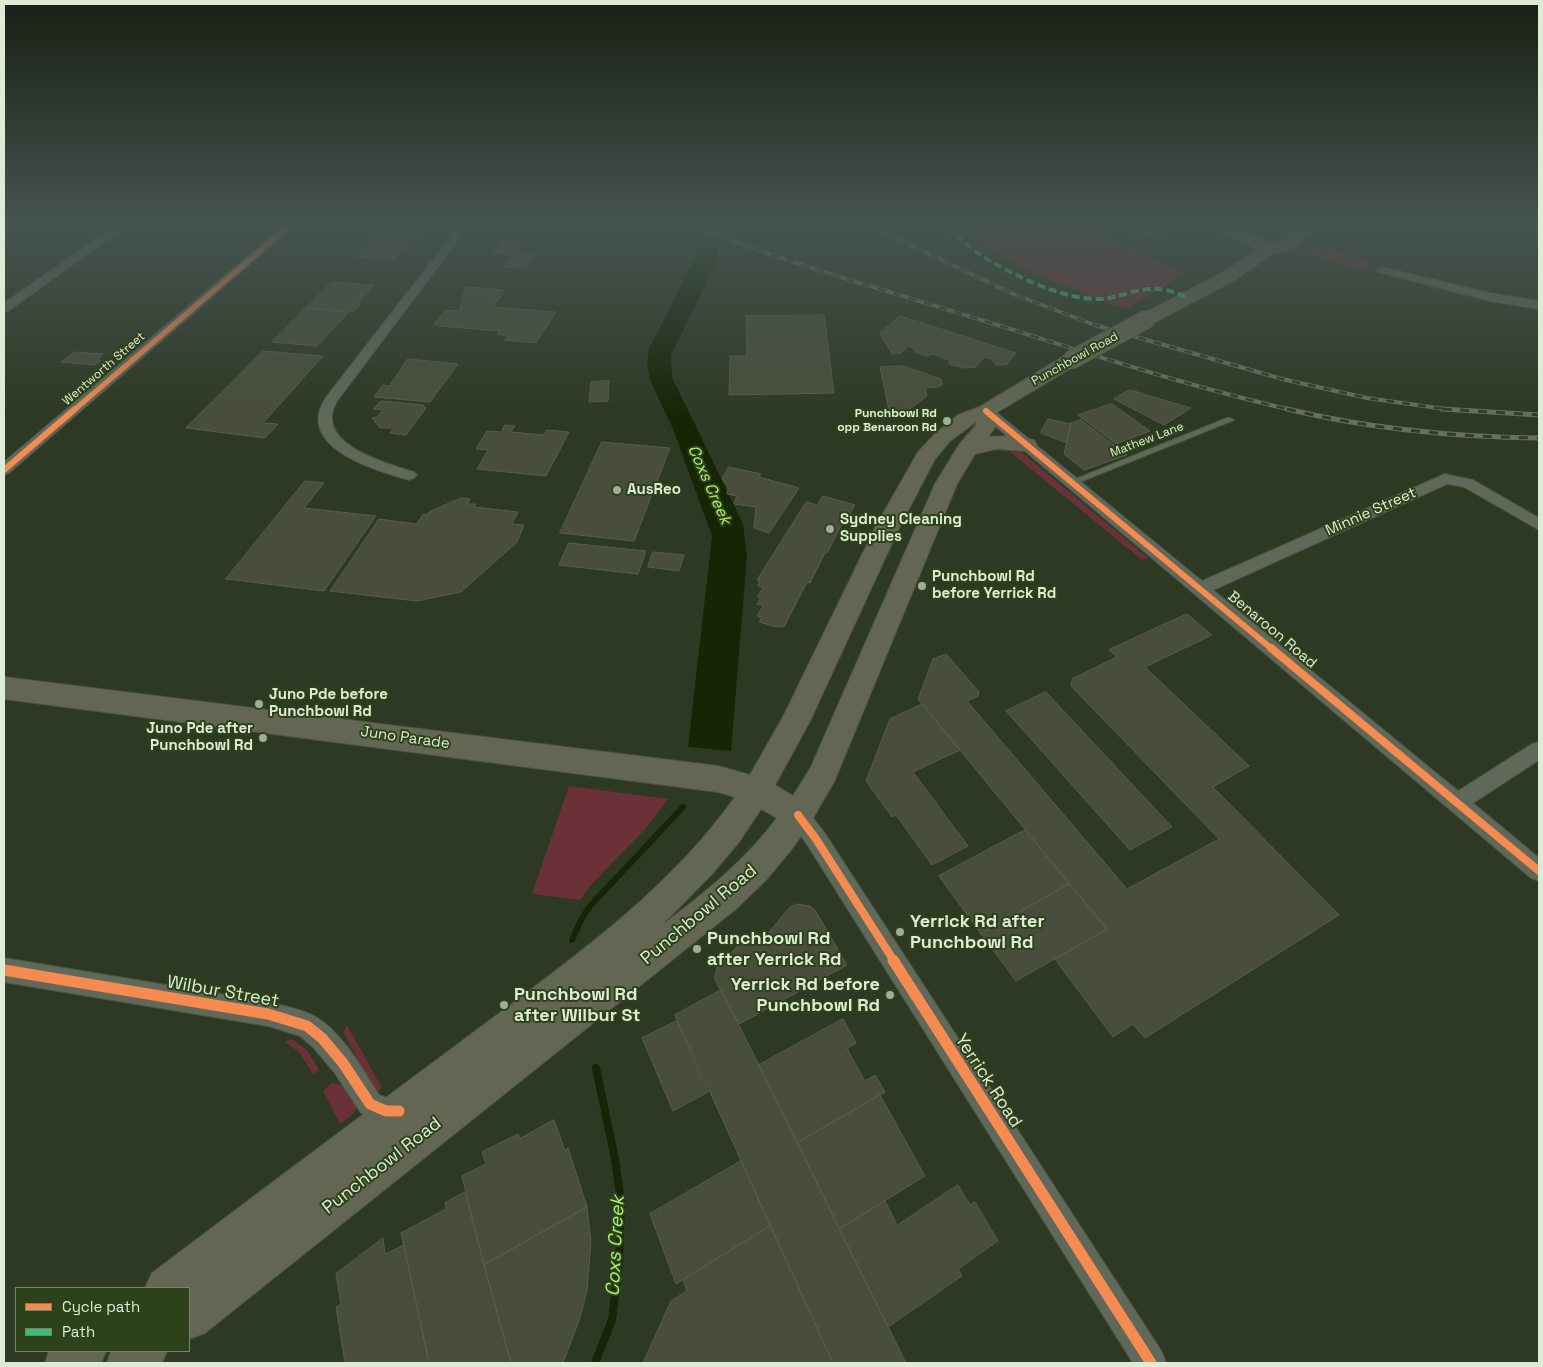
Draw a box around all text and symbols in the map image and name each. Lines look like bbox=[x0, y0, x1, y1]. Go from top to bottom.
street label: Wentworth Street bbox=[60, 329, 148, 409]
street label: Punchbowl Road bbox=[1029, 329, 1121, 389]
place label: Punchbowl Rd opp Benaroon Rd bbox=[837, 407, 937, 435]
marker: Punchbowl Rd opp Benaroon Rd bbox=[941, 415, 953, 427]
street label: Mathew Lane bbox=[1108, 419, 1186, 461]
water label: Coxs Creek bbox=[683, 442, 735, 528]
place label: AusReo bbox=[627, 481, 681, 499]
marker: AusReo bbox=[611, 484, 623, 496]
street label: Minnie Street bbox=[1323, 484, 1419, 540]
place label: Sydney Cleaning Supplies bbox=[840, 511, 962, 546]
marker: Sydney Cleaning Supplies bbox=[824, 523, 836, 535]
place label: Punchbowl Rd before Yerrick Rd bbox=[932, 568, 1056, 603]
marker: Punchbowl Rd before Yerrick Rd bbox=[916, 580, 928, 592]
street label: Benaroon Road bbox=[1224, 588, 1320, 672]
place label: Juno Pde before Punchbowl Rd bbox=[269, 686, 388, 721]
marker: Juno Pde before Punchbowl Rd bbox=[253, 698, 265, 710]
place label: Juno Pde after Punchbowl Rd bbox=[146, 720, 253, 755]
street label: Juno Parade bbox=[359, 723, 451, 753]
marker: Juno Pde after Punchbowl Rd bbox=[257, 732, 269, 744]
street label: Punchbowl Road bbox=[637, 860, 761, 970]
place label: Yerrick Rd after Punchbowl Rd bbox=[910, 911, 1045, 954]
marker: Yerrick Rd after Punchbowl Rd bbox=[894, 926, 906, 938]
place label: Punchbowl Rd after Yerrick Rd bbox=[707, 928, 842, 971]
marker: Punchbowl Rd after Yerrick Rd bbox=[691, 943, 703, 955]
street label: Wilbur Street bbox=[165, 972, 281, 1012]
place label: Yerrick Rd before Punchbowl Rd bbox=[731, 974, 880, 1016]
place label: Punchbowl Rd after Wilbur St bbox=[514, 984, 641, 1026]
marker: Yerrick Rd before Punchbowl Rd bbox=[884, 989, 896, 1001]
marker: Punchbowl Rd after Wilbur St bbox=[498, 999, 510, 1011]
street label: Yerrick Road bbox=[950, 1030, 1026, 1132]
street label: Punchbowl Road bbox=[318, 1113, 446, 1219]
water label: Coxs Creek bbox=[602, 1195, 630, 1297]
legend bbox=[15, 1287, 190, 1352]
text: Cycle path bbox=[62, 1297, 140, 1316]
text: Path bbox=[62, 1322, 95, 1341]

